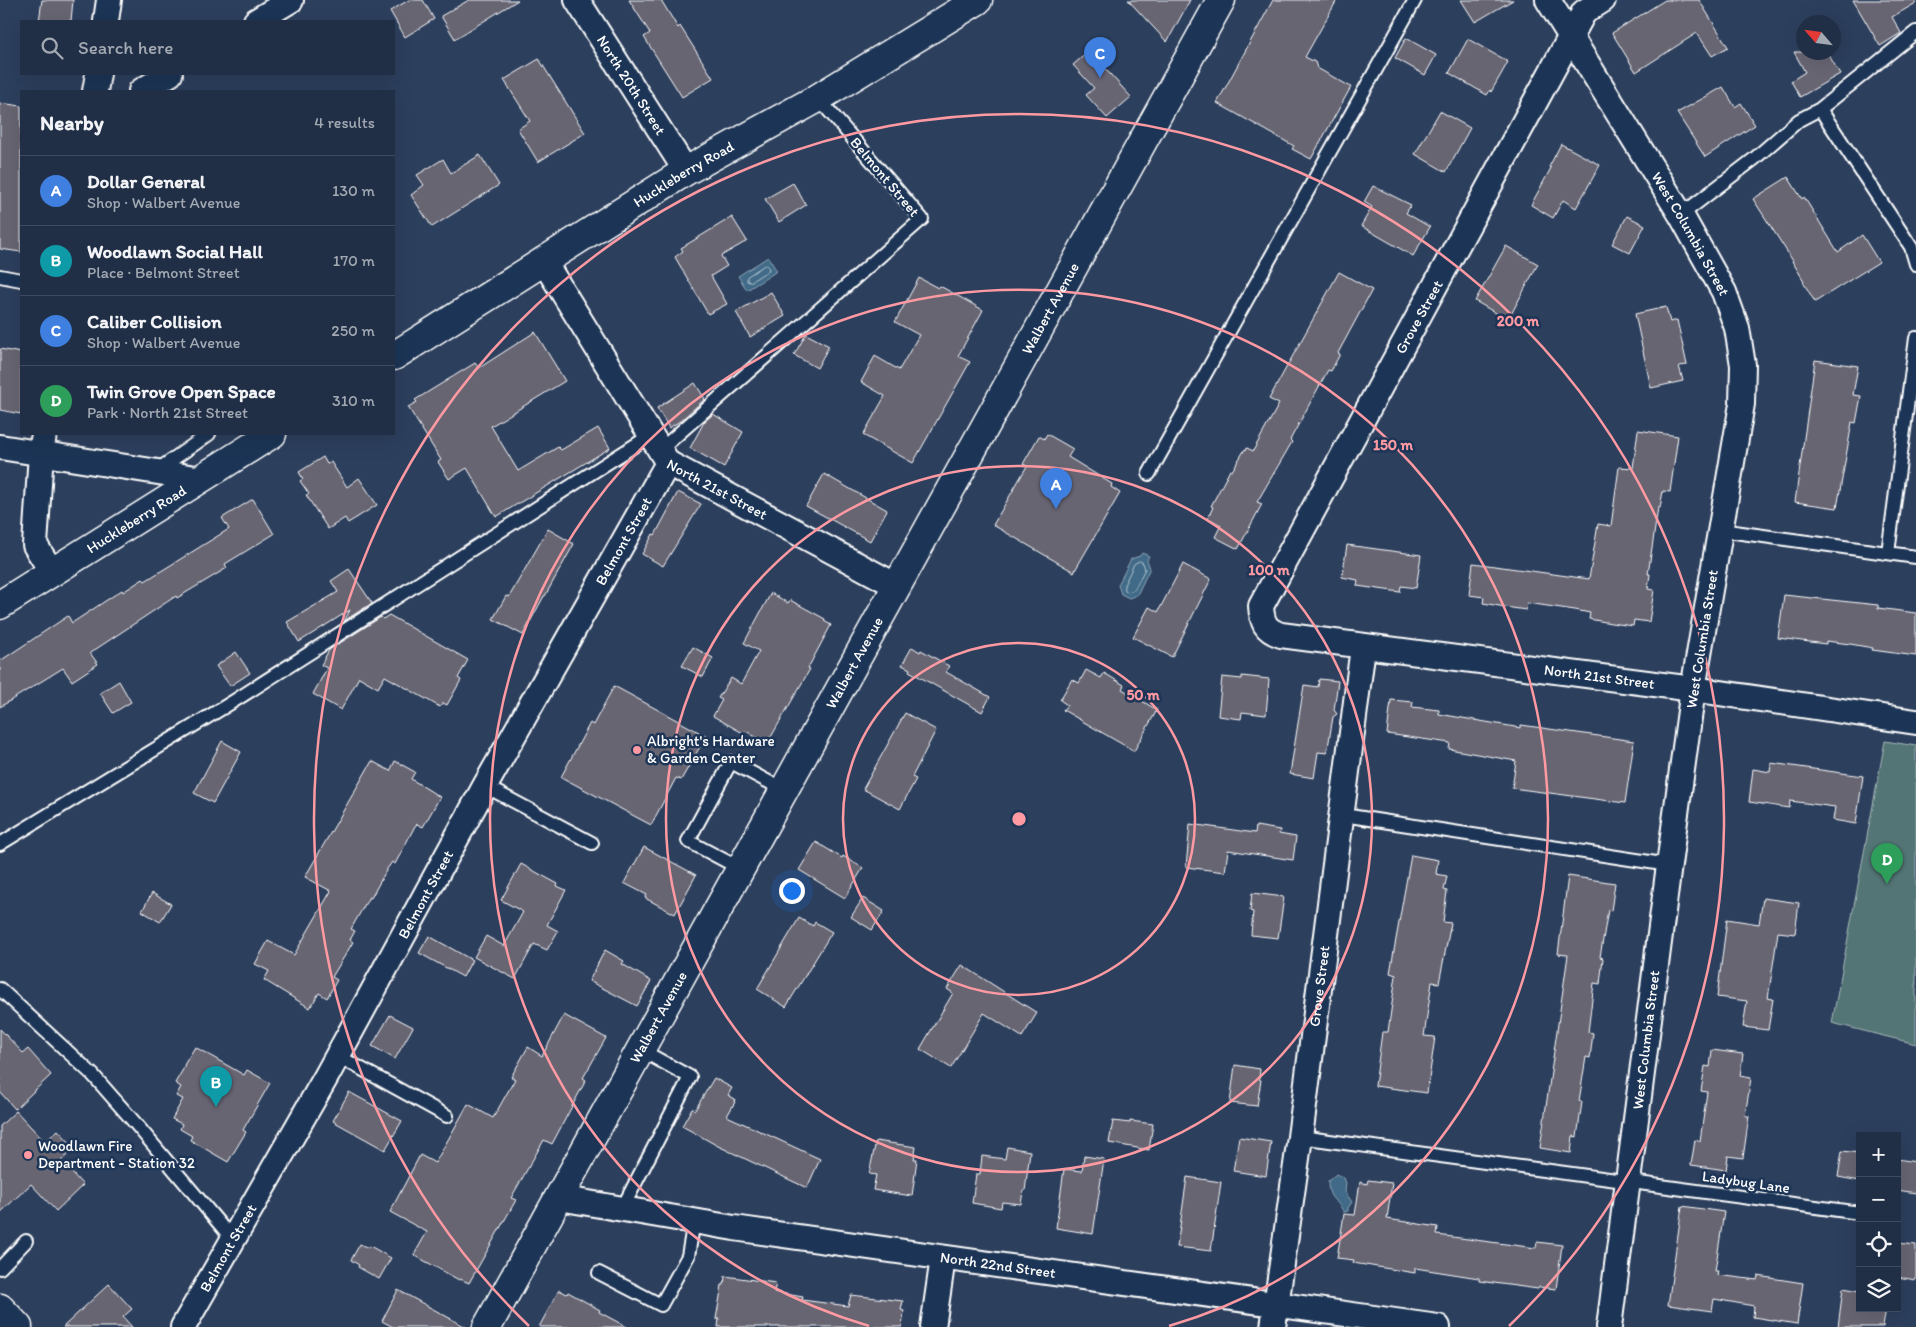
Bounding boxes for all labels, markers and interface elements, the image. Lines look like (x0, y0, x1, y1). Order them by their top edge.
north arrow (1796, 15, 1841, 60)
search box (20, 20, 395, 75)
street label: North 20th Street (593, 32, 670, 139)
icon: search (38, 34, 66, 62)
text: Search here (78, 36, 173, 59)
pin: C (1084, 37, 1116, 78)
text: Nearby (40, 110, 104, 135)
text: 4 results (314, 113, 375, 132)
street label: Belmont Street (847, 134, 924, 221)
street label: Huckleberry Road (630, 137, 737, 211)
street label: West Columbia Street (1648, 169, 1734, 298)
text: Dollar General (87, 170, 205, 193)
text: A (51, 181, 61, 200)
text: 130 m (332, 181, 375, 200)
text: Shop · Walbert Avenue (87, 193, 240, 212)
text: Woodlawn Social Hall (87, 240, 263, 263)
text: B (51, 251, 61, 270)
text: 170 m (333, 251, 375, 270)
street label: Walbert Avenue (1018, 259, 1083, 357)
text: Place · Belmont Street (87, 263, 240, 282)
street label: Grove Street (1391, 277, 1447, 357)
text: Caliber Collision (87, 310, 222, 333)
text: 200 m (1497, 312, 1540, 330)
text: C (51, 321, 61, 340)
text: 250 m (331, 321, 375, 340)
text: Shop · Walbert Avenue (87, 333, 240, 352)
text: Twin Grove Open Space (87, 380, 276, 403)
text: D (51, 391, 61, 410)
text: 310 m (332, 391, 375, 410)
text: Park · North 21st Street (87, 403, 248, 422)
text: 150 m (1373, 436, 1413, 454)
street label: North 21st Street (664, 455, 771, 524)
pin: A (1040, 468, 1072, 509)
street label: Huckleberry Road (83, 481, 189, 557)
street label: Belmont Street (592, 494, 656, 588)
text: 100 m (1248, 561, 1290, 579)
street label: West Columbia Street (1682, 568, 1722, 710)
street label: Walbert Avenue (822, 614, 887, 712)
street label: North 21st Street (1543, 661, 1656, 693)
text: 50 m (1126, 686, 1160, 704)
place label: Albright's Hardware & Garden Center (647, 732, 775, 767)
marker: Albright's Hardware & Garden Center (631, 744, 643, 756)
centre of rings (1010, 810, 1028, 828)
pin: D (1871, 843, 1903, 884)
street label: Belmont Street (394, 847, 457, 942)
your location (779, 878, 805, 904)
street label: Grove Street (1305, 944, 1334, 1028)
street label: Walbert Avenue (626, 968, 691, 1066)
street label: West Columbia Street (1629, 969, 1664, 1111)
pin: B (200, 1066, 232, 1107)
map controls (1856, 1132, 1901, 1312)
button: + (1856, 1132, 1901, 1177)
place label: Woodlawn Fire Department - Station 32 (38, 1137, 195, 1172)
marker: Woodlawn Fire Department - Station 32 (22, 1149, 34, 1161)
street label: Ladybug Lane (1701, 1167, 1791, 1197)
button: − (1856, 1177, 1901, 1222)
street label: Belmont Street (196, 1201, 261, 1295)
button: locate (1856, 1222, 1901, 1267)
street label: North 22nd Street (939, 1248, 1057, 1282)
button: layers (1856, 1267, 1901, 1312)

